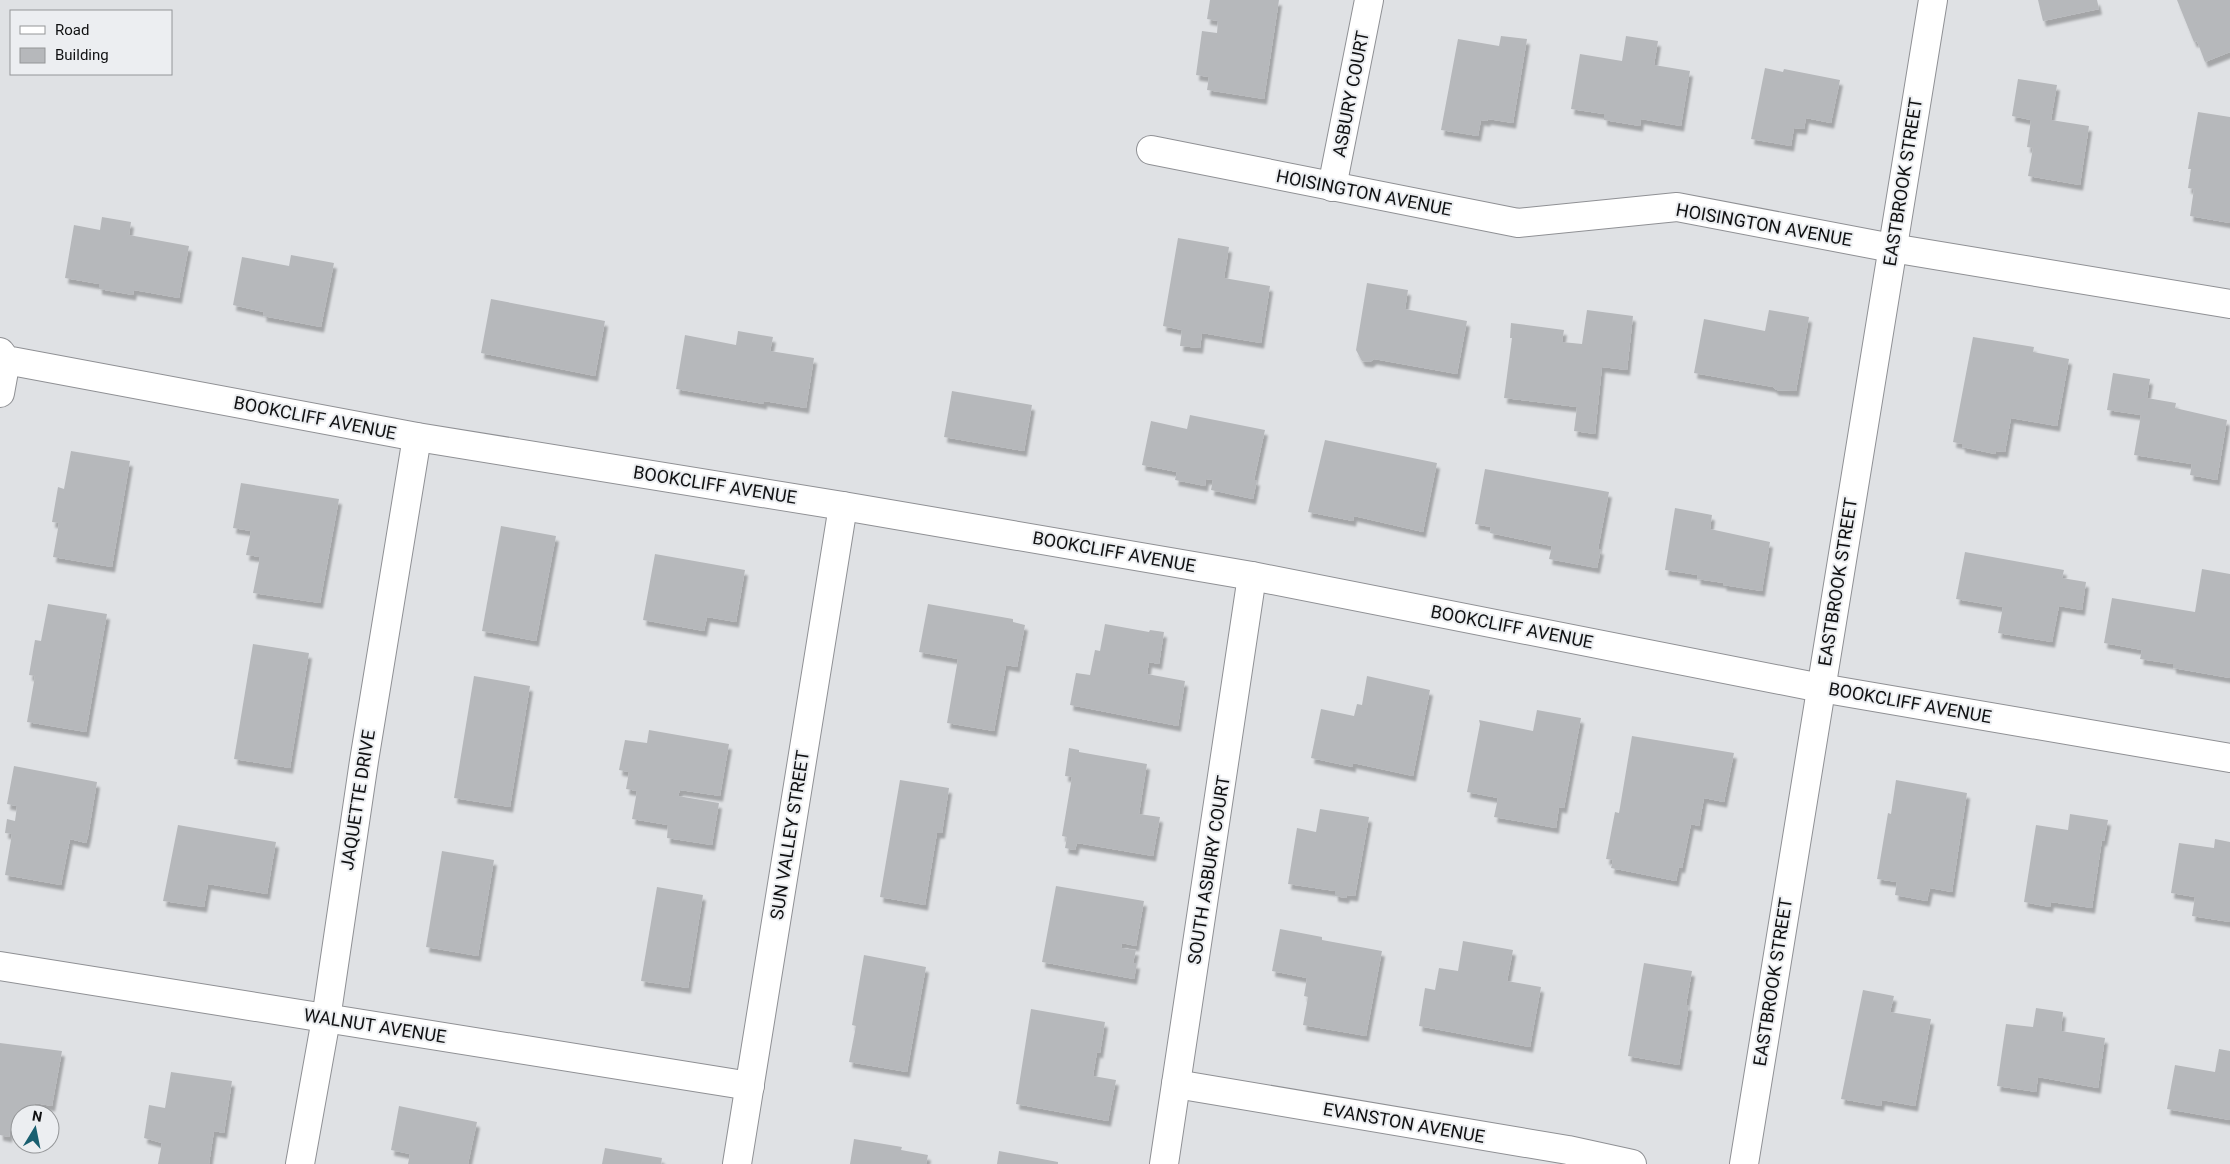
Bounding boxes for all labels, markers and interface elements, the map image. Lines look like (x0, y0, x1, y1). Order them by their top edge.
legend (10, 10, 172, 75)
text: Road (55, 21, 89, 39)
street label: ASBURY COURT (1328, 29, 1373, 159)
text: Building (55, 46, 109, 64)
street label: EASTBROOK STREET (1879, 96, 1926, 268)
street label: HOISINGTON AVENUE (1275, 165, 1454, 220)
street label: HOISINGTON AVENUE (1674, 199, 1854, 250)
street label: BOOKCLIFF AVENUE (232, 391, 398, 444)
street label: BOOKCLIFF AVENUE (632, 461, 798, 508)
street label: EASTBROOK STREET (1814, 496, 1861, 668)
street label: BOOKCLIFF AVENUE (1031, 527, 1197, 576)
street label: BOOKCLIFF AVENUE (1429, 600, 1595, 653)
street label: BOOKCLIFF AVENUE (1827, 678, 1993, 727)
street label: JAQUETTE DRIVE (336, 728, 379, 872)
street label: SUN VALLEY STREET (766, 749, 813, 921)
street label: SOUTH ASBURY COURT (1183, 774, 1234, 966)
street label: EASTBROOK STREET (1749, 896, 1796, 1068)
street label: WALNUT AVENUE (302, 1004, 448, 1047)
street label: EVANSTON AVENUE (1322, 1098, 1487, 1147)
north arrow (10, 1104, 60, 1154)
text: N (31, 1107, 44, 1125)

